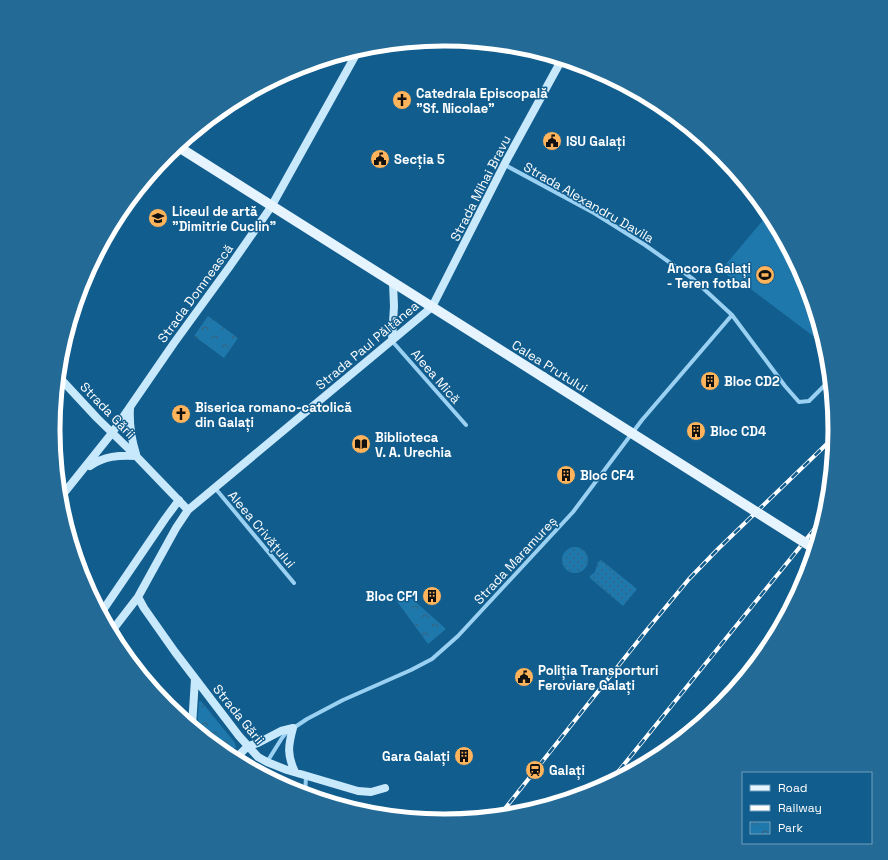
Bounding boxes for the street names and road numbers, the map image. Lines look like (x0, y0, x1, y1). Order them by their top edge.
street label: Strada Mihai Bravu (446, 132, 515, 244)
street label: Strada Alexandru Davila (521, 158, 657, 247)
street label: Strada Domnească (154, 240, 237, 346)
street label: Strada Paul Păltânea (312, 297, 423, 394)
street label: Calea Prutului (509, 336, 591, 397)
street label: Aleea Mică (407, 345, 464, 408)
street label: Strada Gării (76, 378, 139, 442)
street label: Aleea Crivățului (224, 487, 299, 572)
street label: Strada Maramureș (470, 513, 561, 608)
street label: Strada Gării (209, 681, 268, 748)

